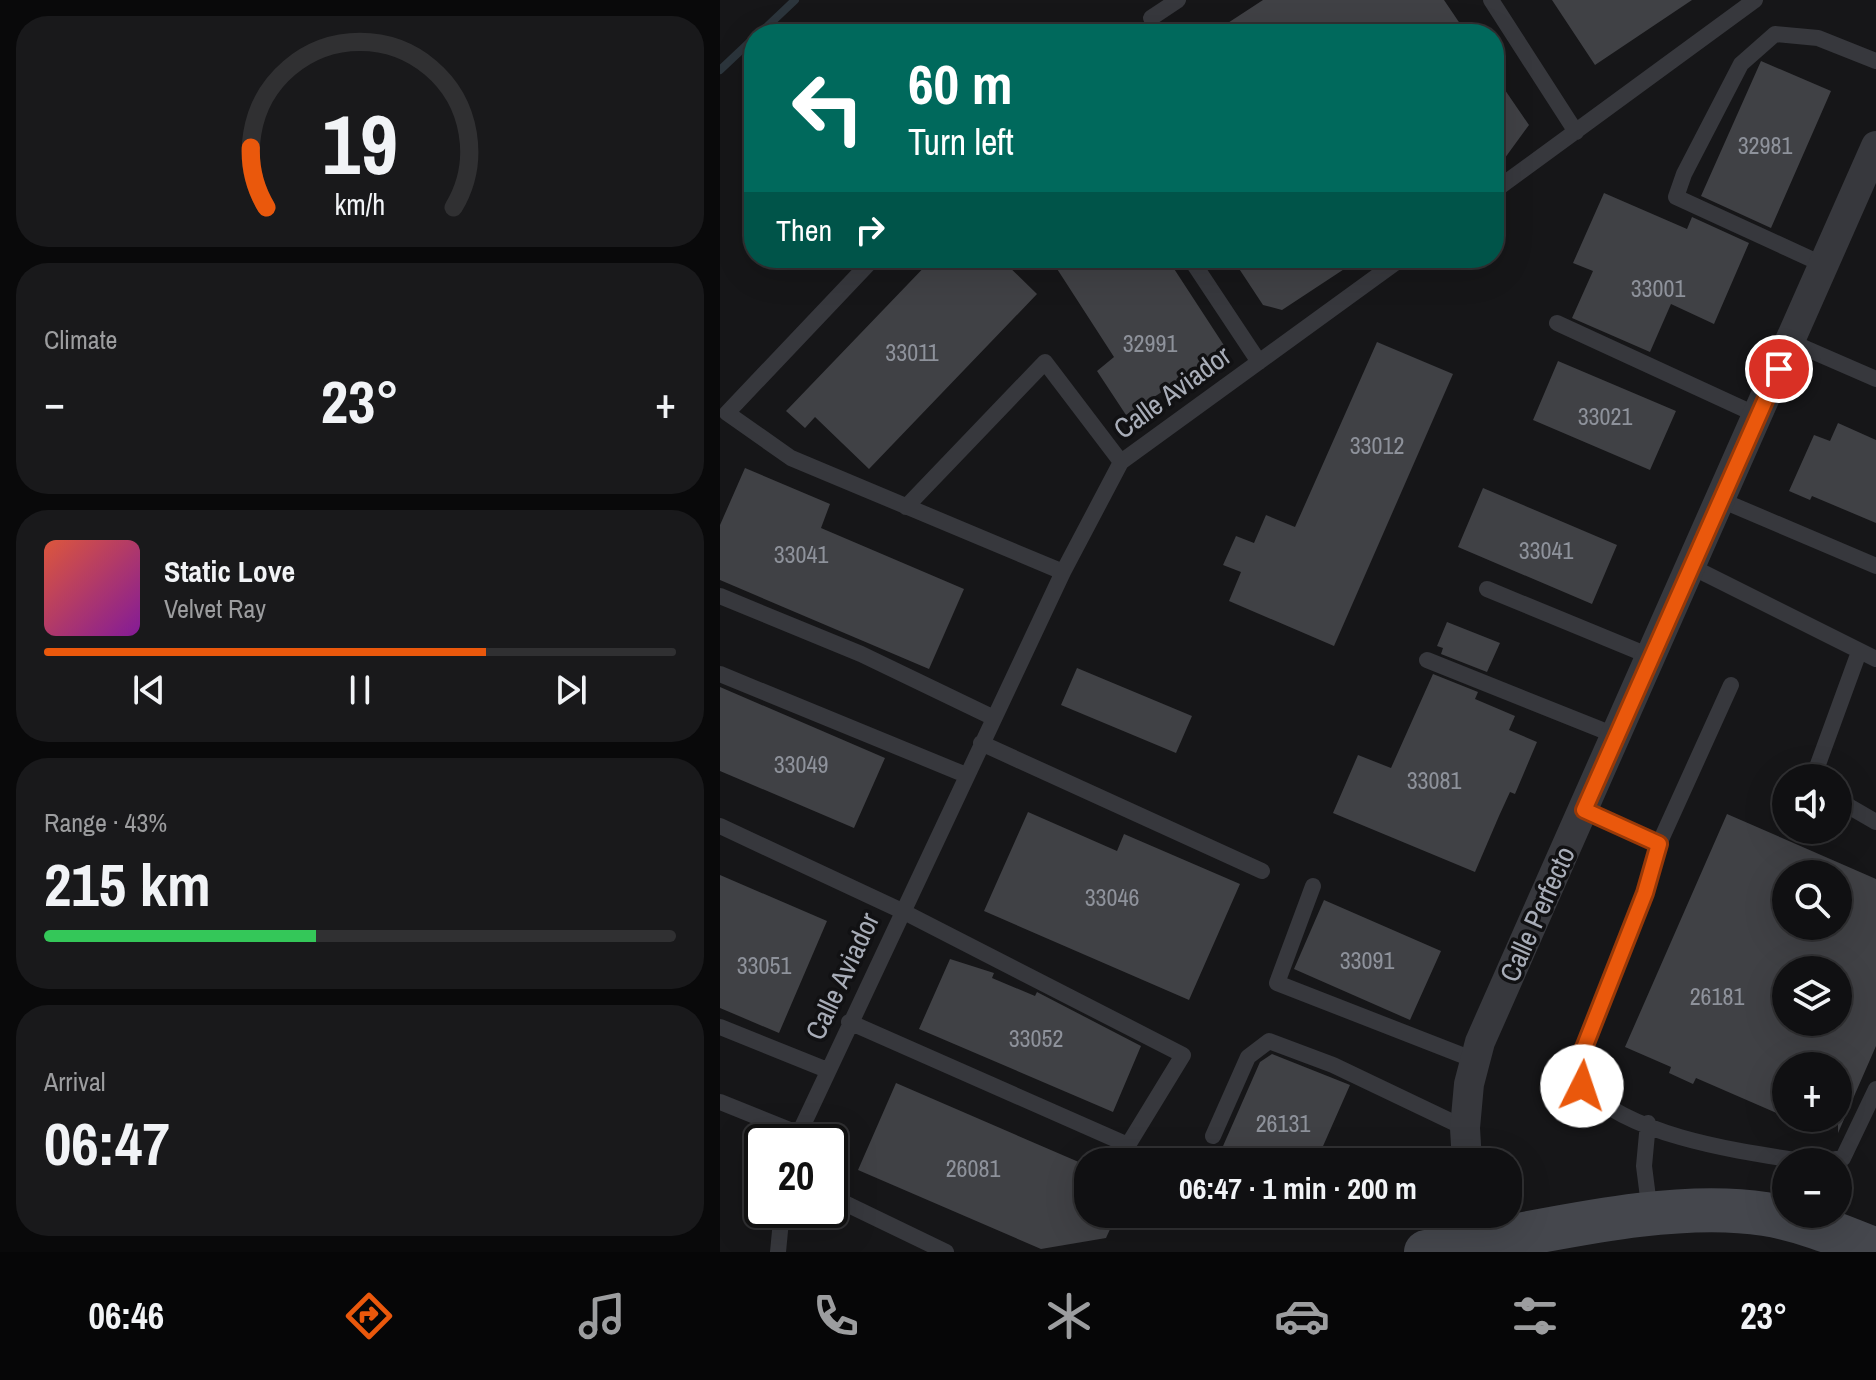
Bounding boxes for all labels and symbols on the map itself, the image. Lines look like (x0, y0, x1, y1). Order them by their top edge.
house number: 32981 (1738, 129, 1792, 161)
house number: 33001 (1631, 272, 1685, 304)
house number: 32991 (1123, 327, 1177, 359)
pin (1745, 335, 1813, 403)
house number: 33011 (885, 336, 939, 368)
street label: Calle Aviador (1106, 336, 1239, 447)
house number: 33021 (1578, 400, 1632, 432)
house number: 33012 (1350, 429, 1404, 461)
house number: 33041 (1519, 534, 1573, 566)
house number: 33041 (774, 538, 828, 570)
house number: 33049 (774, 748, 828, 780)
house number: 33081 (1407, 764, 1461, 796)
street label: Calle Perfecto (1490, 840, 1584, 988)
house number: 33046 (1085, 881, 1139, 913)
street label: Calle Aviador (796, 906, 888, 1046)
house number: 33091 (1340, 944, 1394, 976)
house number: 33051 (737, 949, 791, 981)
house number: 26181 (1690, 980, 1744, 1012)
house number: 33052 (1009, 1022, 1063, 1054)
position arrow (1540, 1044, 1624, 1128)
house number: 26131 (1256, 1107, 1310, 1139)
speed limit sign: 20 (744, 1124, 848, 1228)
house number: 26081 (946, 1152, 1000, 1184)

